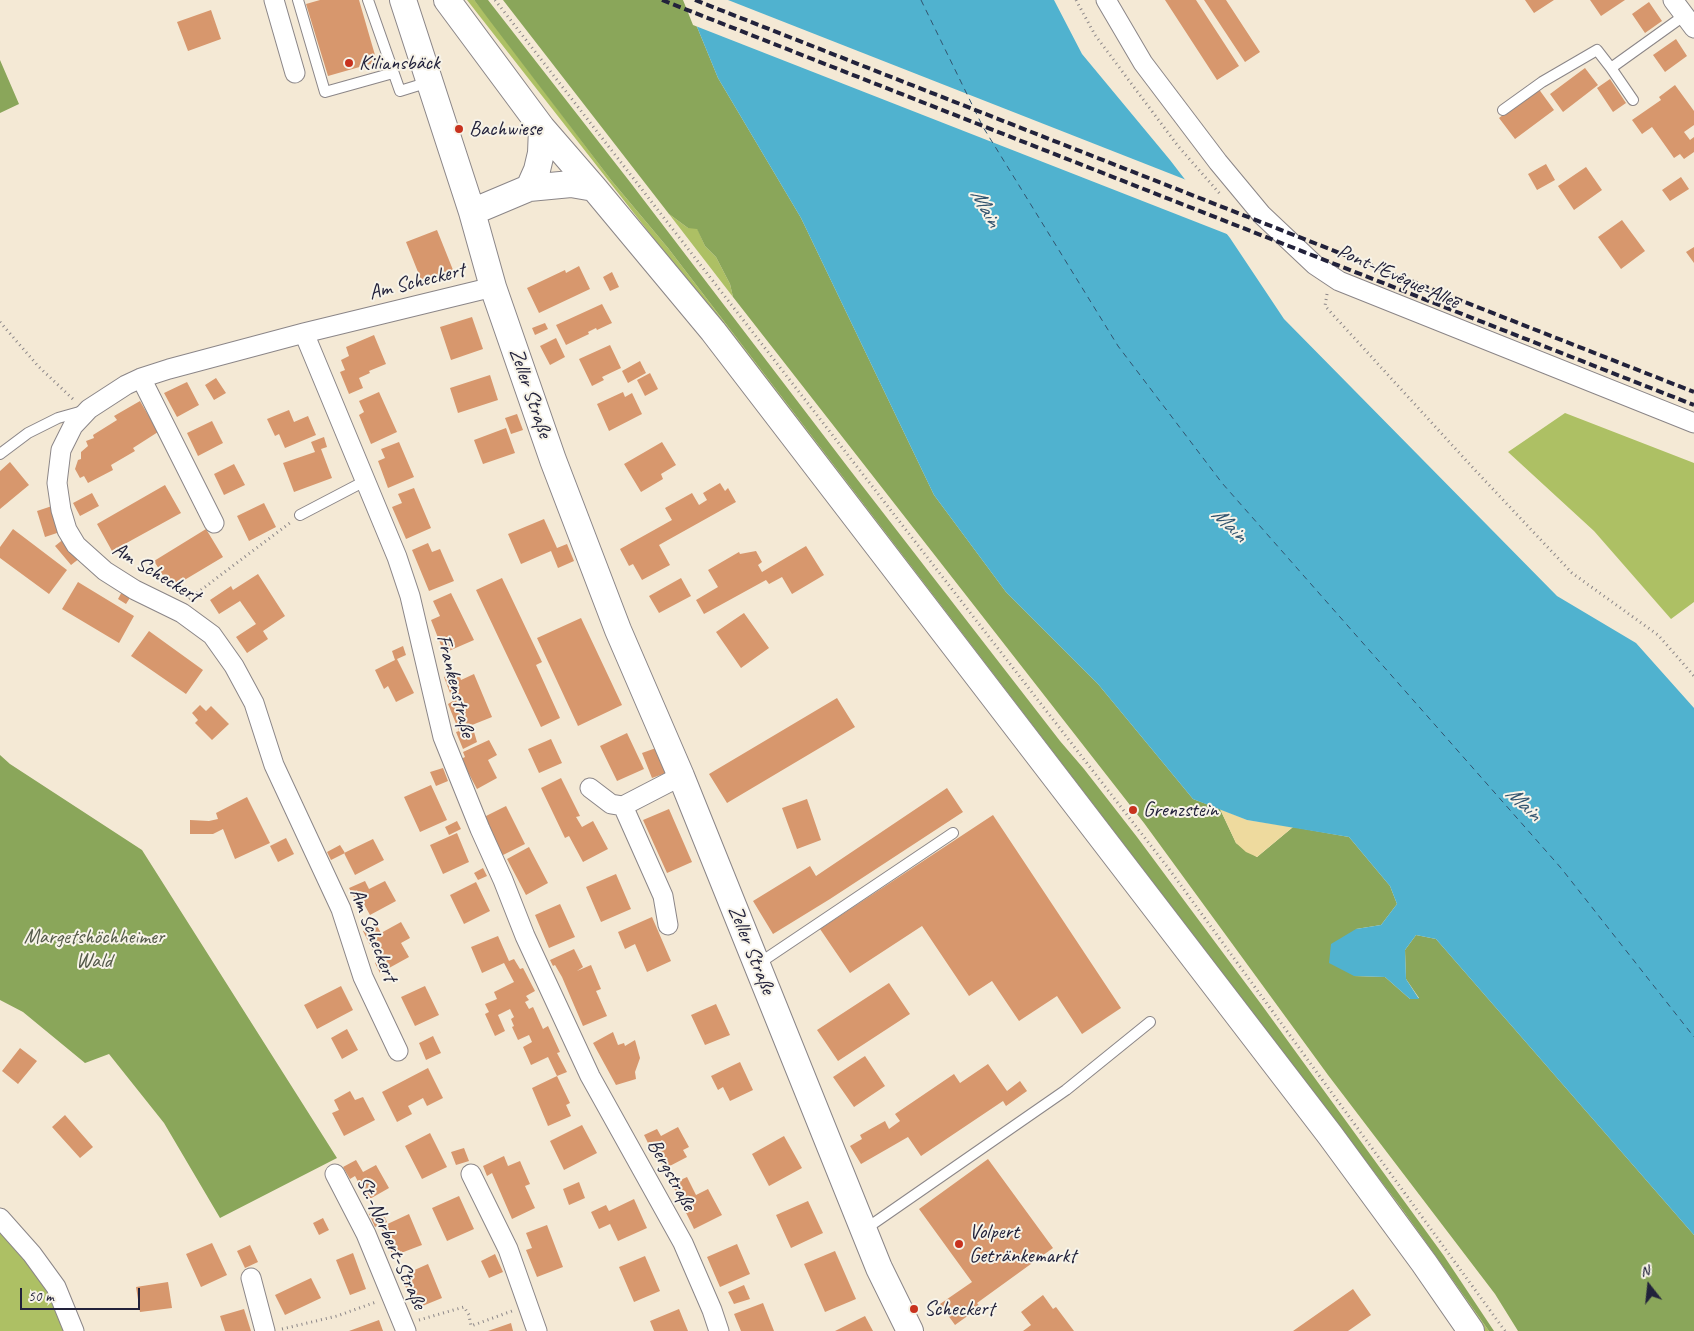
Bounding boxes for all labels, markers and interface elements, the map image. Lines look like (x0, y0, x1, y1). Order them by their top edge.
place label: Kiliansbäck (359, 50, 440, 76)
marker: Kiliansbäck (343, 57, 355, 69)
place label: Bachwiese (469, 116, 542, 142)
marker: Bachwiese (453, 123, 465, 135)
water label: Main (964, 184, 1006, 232)
street label: Pont-l'Evêque-Allee (1333, 239, 1463, 315)
street label: Am Scheckert (366, 258, 468, 306)
street label: Zeller Straße (503, 345, 557, 441)
water label: Main (1206, 502, 1252, 548)
street label: Am Scheckert (108, 537, 204, 609)
street label: Frankenstraße (430, 632, 480, 740)
water label: Main (1500, 781, 1546, 827)
place label: Grenzstein (1143, 797, 1218, 823)
marker: Grenzstein (1127, 804, 1139, 816)
street label: Am Scheckert (344, 885, 402, 985)
street label: Zeller Straße (722, 902, 780, 998)
park label: Margetshöchheimer Wald (24, 924, 164, 974)
street label: Bergstraße (641, 1135, 701, 1215)
street label: St.-Norbert-Straße (350, 1173, 432, 1313)
place label: Volpert Getränkemarkt (969, 1219, 1076, 1269)
marker: Volpert Getränkemarkt (953, 1238, 965, 1250)
north arrow (1624, 1261, 1674, 1311)
text: N (1638, 1262, 1651, 1280)
scale bar (22, 1278, 142, 1310)
text: 50 m (28, 1287, 54, 1306)
place label: Scheckert (924, 1296, 994, 1322)
marker: Scheckert (908, 1303, 920, 1315)

